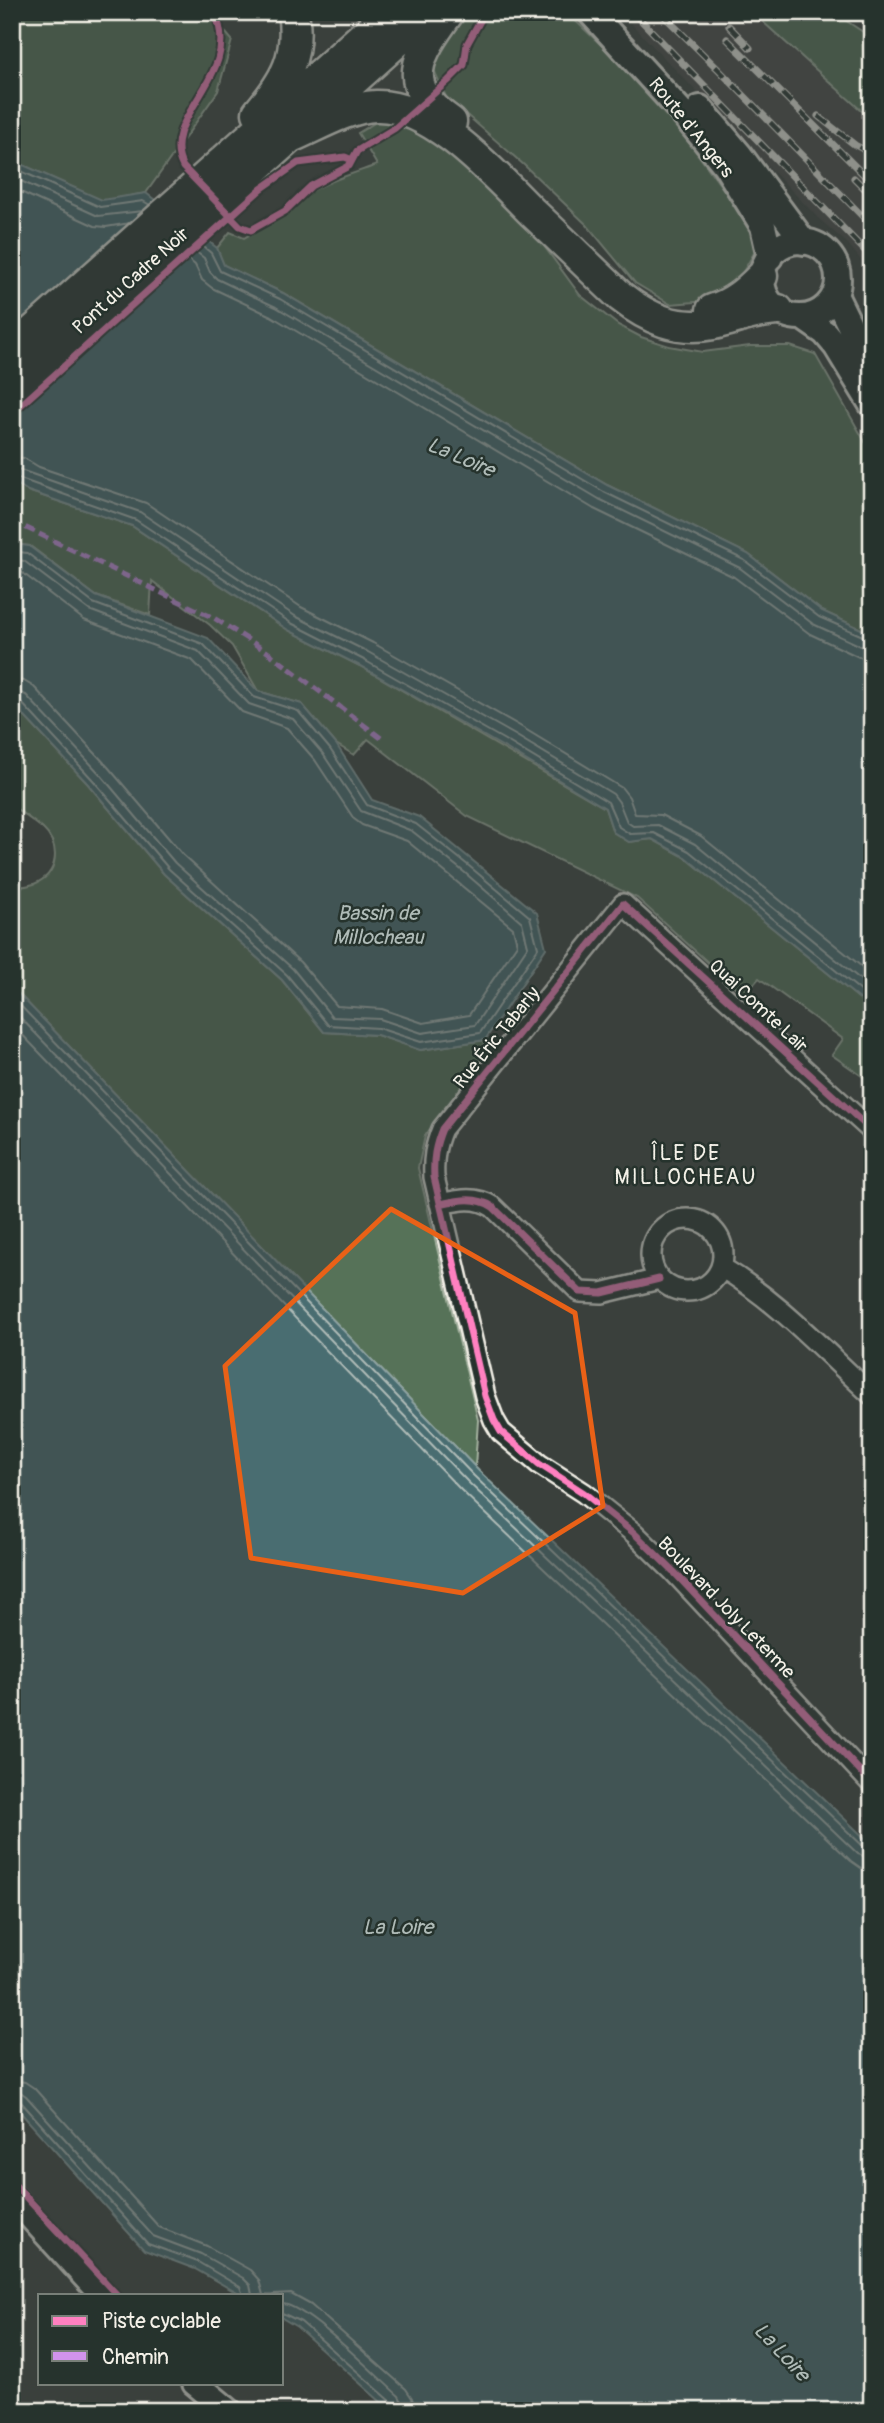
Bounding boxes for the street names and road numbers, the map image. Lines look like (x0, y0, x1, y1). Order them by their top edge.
street label: Route d'Angers (643, 73, 739, 183)
street label: Pont du Cadre Noir (67, 222, 194, 339)
street label: Quai Comte Lair (704, 954, 813, 1058)
street label: Rue Éric Tabarly (448, 982, 545, 1094)
street label: Boulevard Joly Leterme (652, 1532, 801, 1684)

